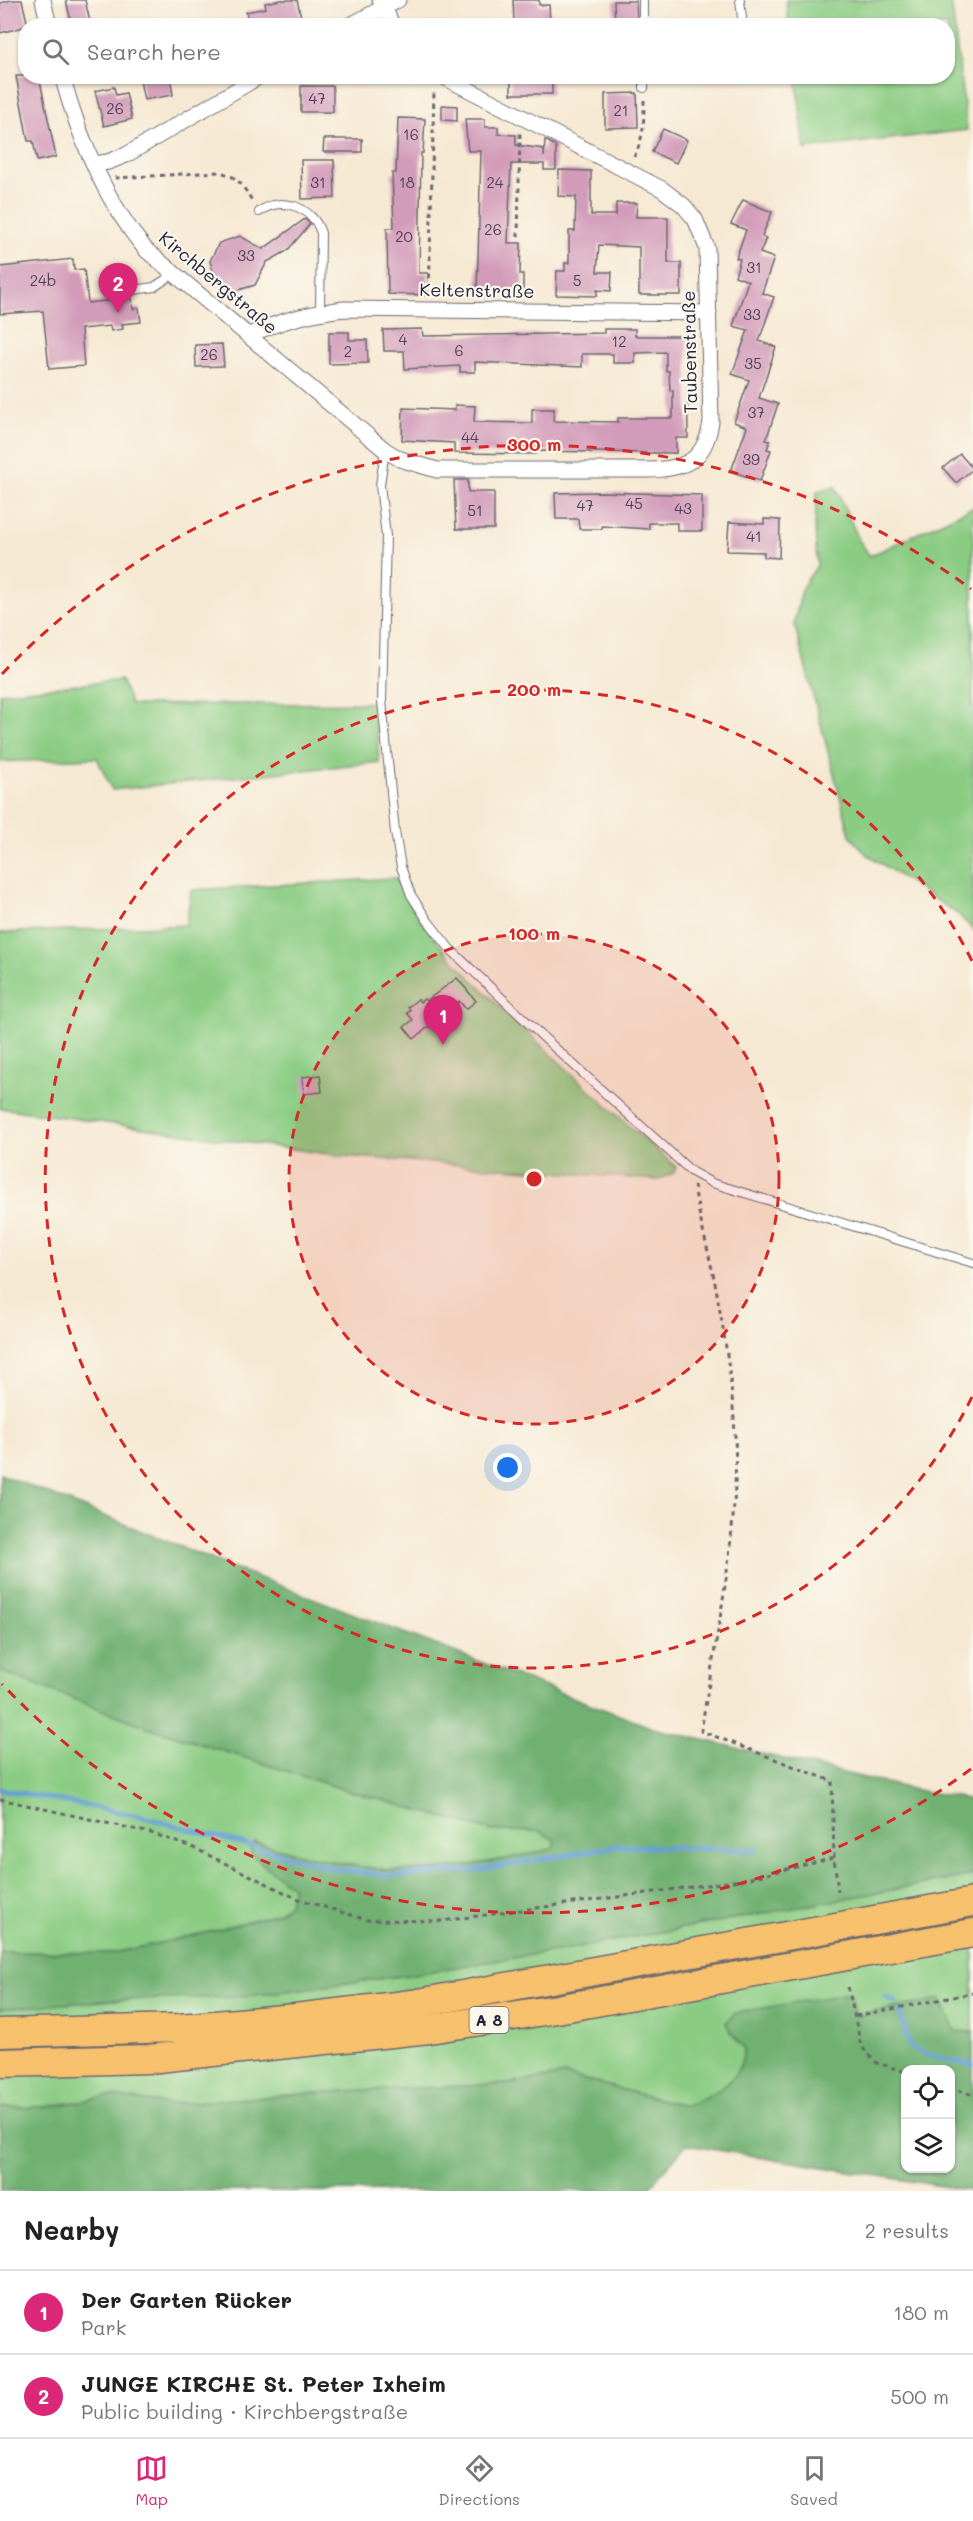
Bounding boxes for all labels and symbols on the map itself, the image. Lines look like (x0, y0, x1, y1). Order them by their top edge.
house number: 47 (308, 88, 326, 108)
house number: 26 (106, 98, 124, 118)
house number: 21 (613, 100, 629, 120)
house number: 16 (403, 124, 419, 144)
house number: 31 (310, 172, 326, 192)
house number: 18 (399, 172, 415, 192)
house number: 24 (486, 172, 504, 192)
house number: 26 (484, 219, 502, 239)
street label: Kirchbergstraße (154, 226, 283, 339)
house number: 20 (395, 226, 413, 246)
house number: 33 (237, 245, 255, 265)
house number: 31 (746, 257, 762, 277)
pin: 2 (98, 264, 138, 313)
house number: 24b (30, 270, 56, 290)
house number: 5 (573, 270, 581, 290)
street label: Keltenstraße (419, 277, 535, 303)
street label: Taubenstraße (676, 290, 702, 414)
house number: 33 (743, 304, 761, 324)
house number: 4 (399, 329, 408, 349)
house number: 12 (611, 331, 627, 351)
house number: 6 (454, 340, 464, 360)
house number: 2 (344, 341, 352, 361)
house number: 26 (200, 344, 218, 364)
house number: 35 (744, 353, 762, 373)
house number: 37 (747, 402, 765, 422)
house number: 44 (461, 427, 479, 447)
text: 300 m (507, 432, 561, 456)
house number: 39 (742, 449, 760, 469)
house number: 45 (625, 493, 643, 513)
house number: 47 (576, 495, 594, 515)
house number: 43 (674, 498, 692, 518)
house number: 51 (467, 500, 483, 520)
house number: 41 (746, 526, 762, 546)
text: 200 m (507, 677, 561, 701)
text: 100 m (508, 921, 560, 945)
pin: 1 (424, 996, 462, 1045)
centre of rings (524, 1169, 544, 1189)
your location (493, 1453, 522, 1482)
road number: A 8 (470, 2007, 508, 2033)

